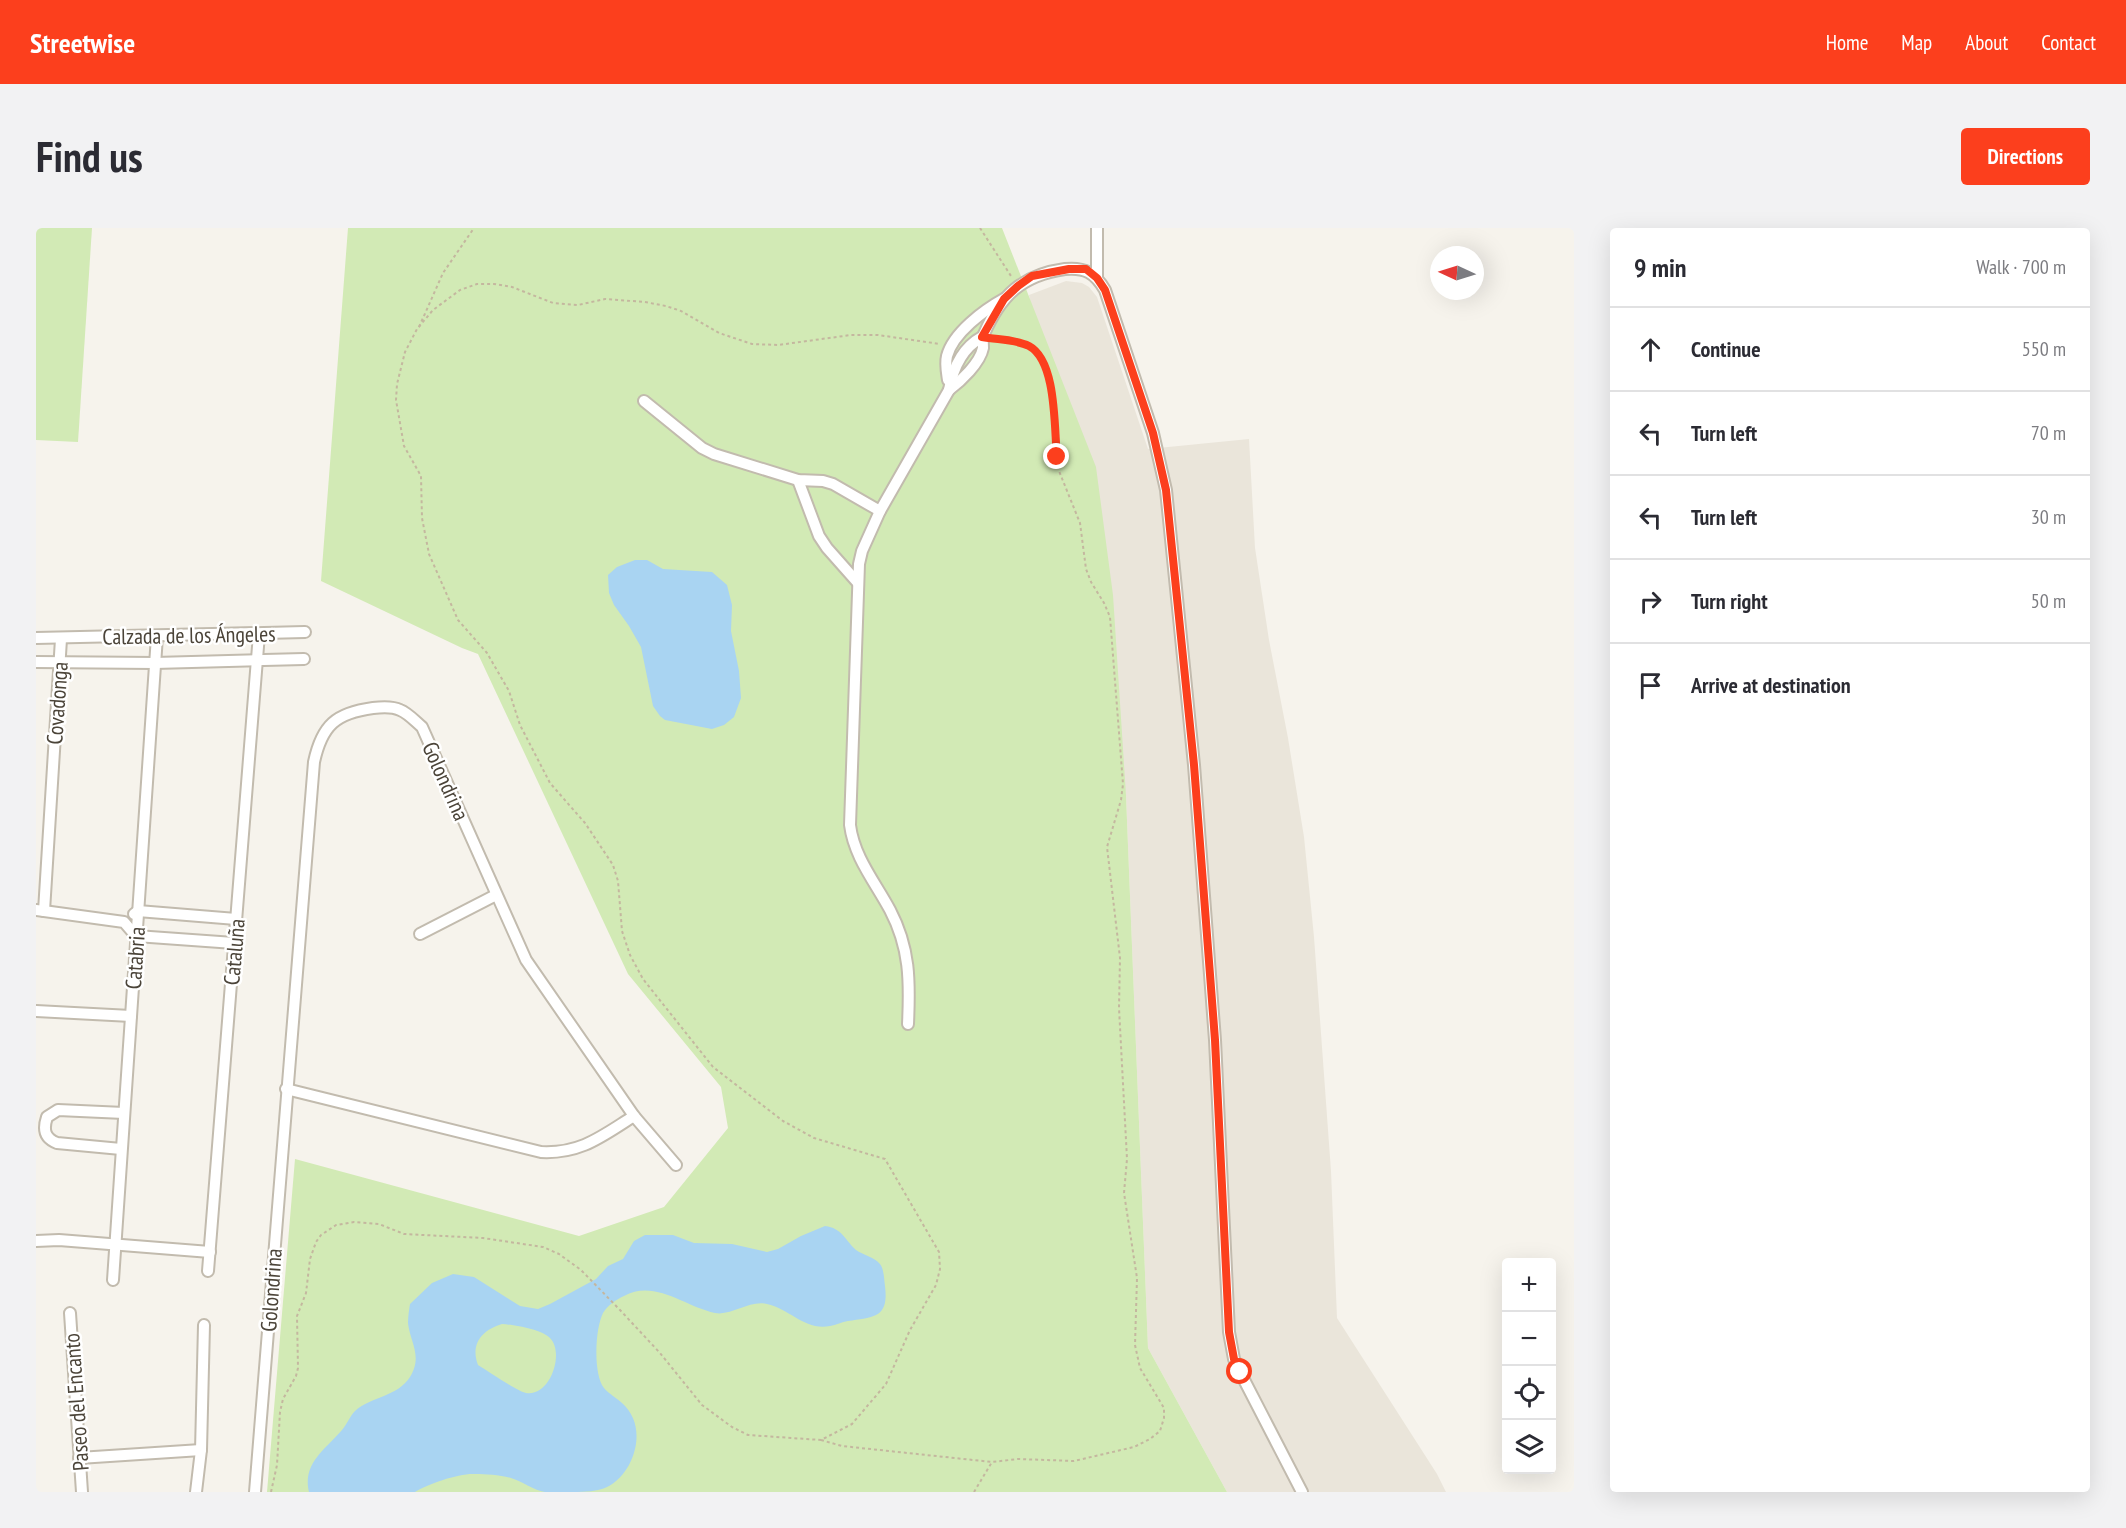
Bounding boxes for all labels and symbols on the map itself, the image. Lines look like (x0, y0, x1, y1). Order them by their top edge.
north arrow (1430, 246, 1484, 300)
route end (1043, 443, 1069, 469)
street label: Calzada de los Ángeles (102, 619, 276, 651)
street label: Covadonga (40, 661, 74, 745)
street label: Golondrina (416, 737, 476, 825)
street label: Cataluña (217, 918, 251, 986)
street label: Catabria (119, 926, 151, 990)
street label: Golondrina (254, 1247, 288, 1333)
street label: Paseo del Encanto (57, 1332, 95, 1472)
route start (1226, 1358, 1252, 1384)

